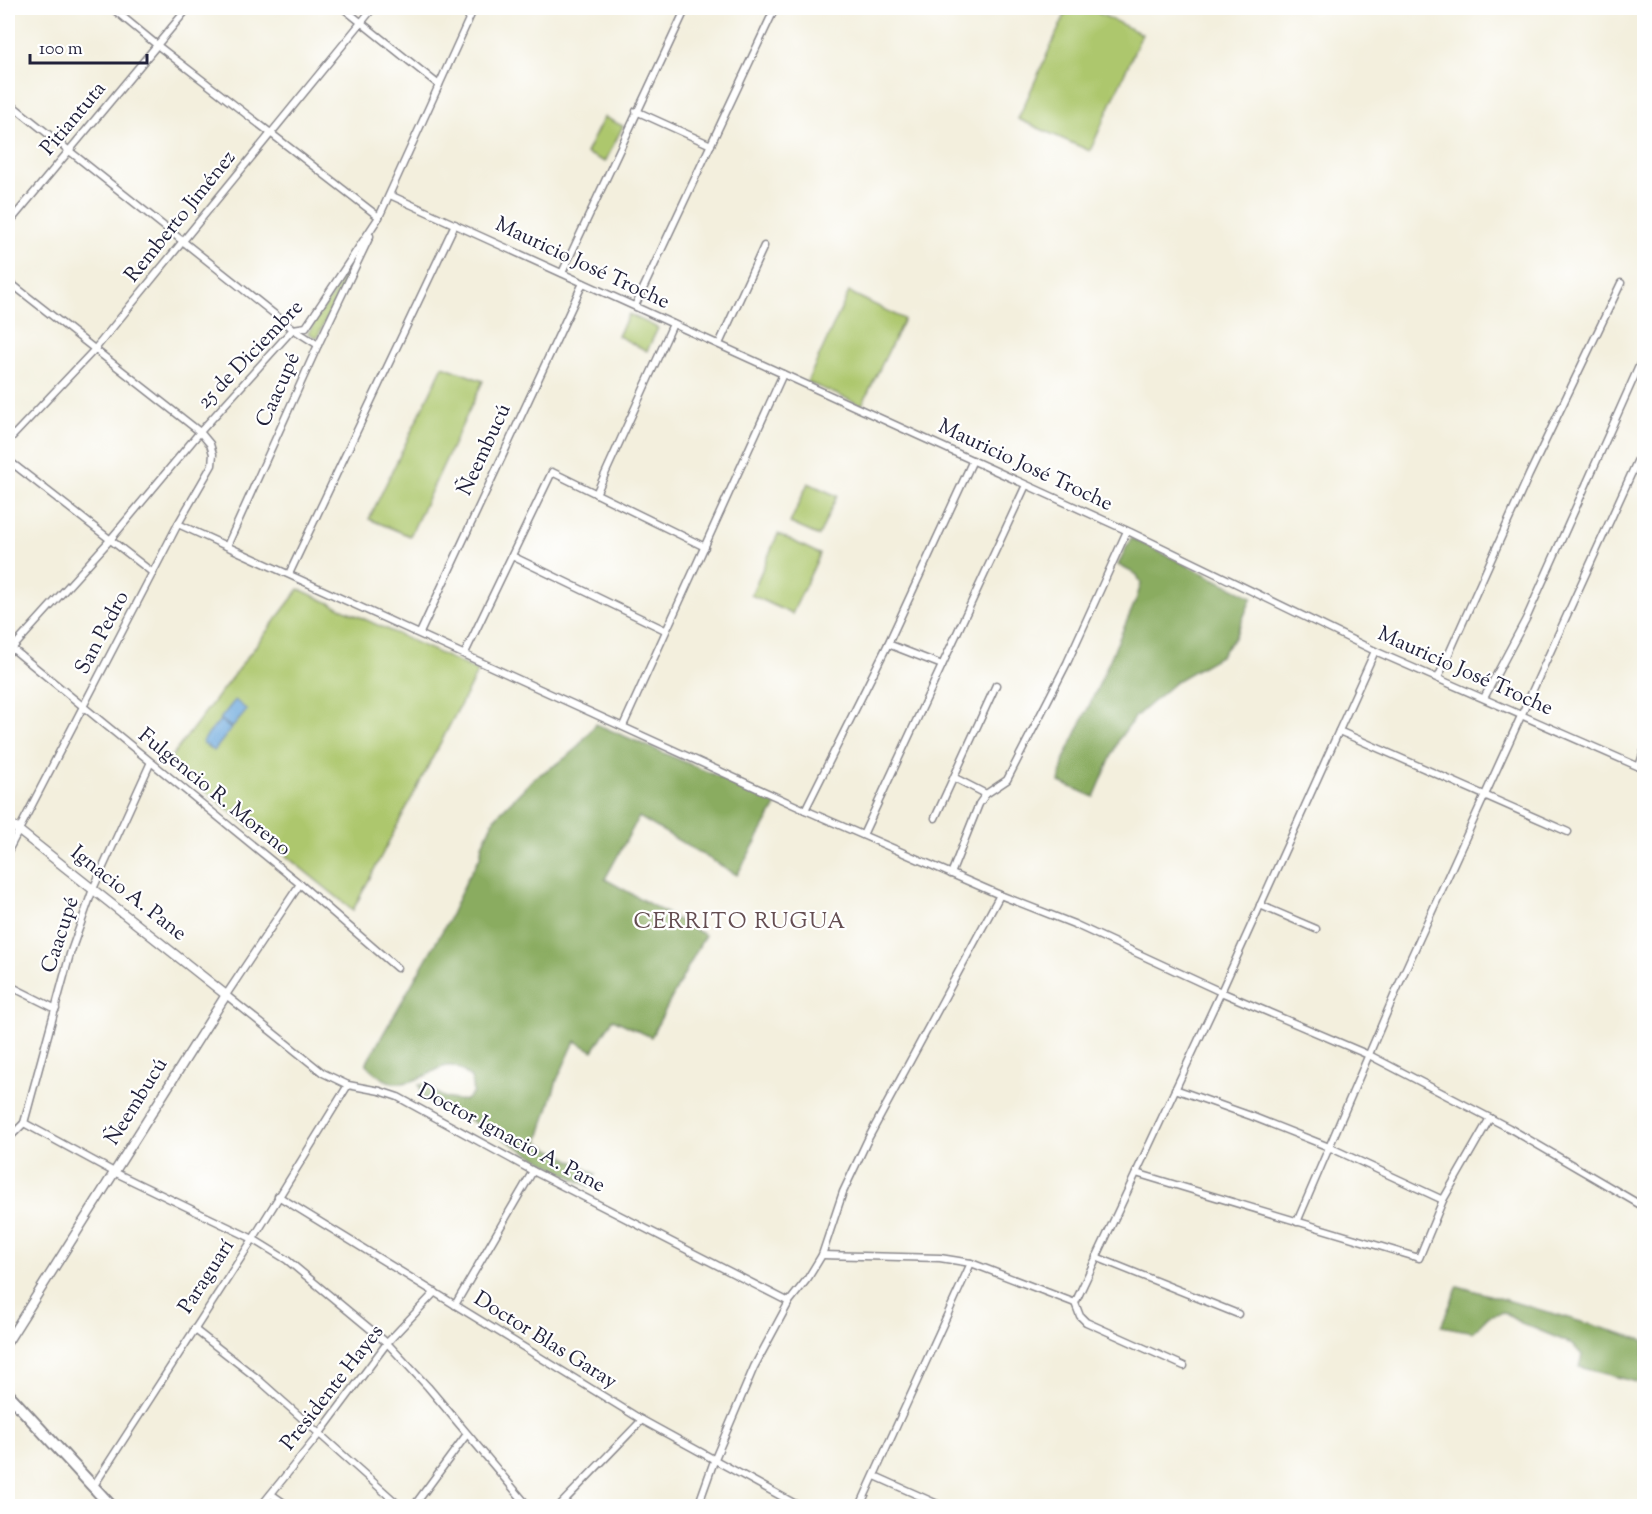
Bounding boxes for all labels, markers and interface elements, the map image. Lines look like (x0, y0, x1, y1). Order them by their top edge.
scale bar (30, 27, 147, 65)
text: 100 m (39, 37, 83, 63)
street label: Pitiantuta (34, 75, 114, 163)
street label: Remberto Jiménez (118, 144, 244, 290)
street label: Mauricio José Troche (490, 210, 674, 318)
street label: 25 de Diciembre (191, 294, 311, 416)
street label: Caacupé (249, 348, 309, 432)
street label: Ñeembucú (451, 399, 519, 501)
street label: Mauricio José Troche (933, 412, 1117, 520)
street label: San Pedro (68, 586, 138, 680)
street label: Mauricio José Troche (1372, 620, 1558, 724)
street label: Fulgencio R. Moreno (131, 722, 297, 864)
street label: Ignacio A. Pane (63, 839, 193, 949)
street label: Caacupé (35, 893, 87, 977)
district label: CERRITO RUGUA (633, 907, 847, 939)
street label: Ñeembucú (98, 1052, 176, 1152)
street label: Doctor Ignacio A. Pane (412, 1077, 610, 1201)
street label: Paraguarí (172, 1234, 242, 1320)
street label: Doctor Blas Garay (467, 1285, 623, 1398)
street label: Presidente Hayes (274, 1319, 392, 1457)

